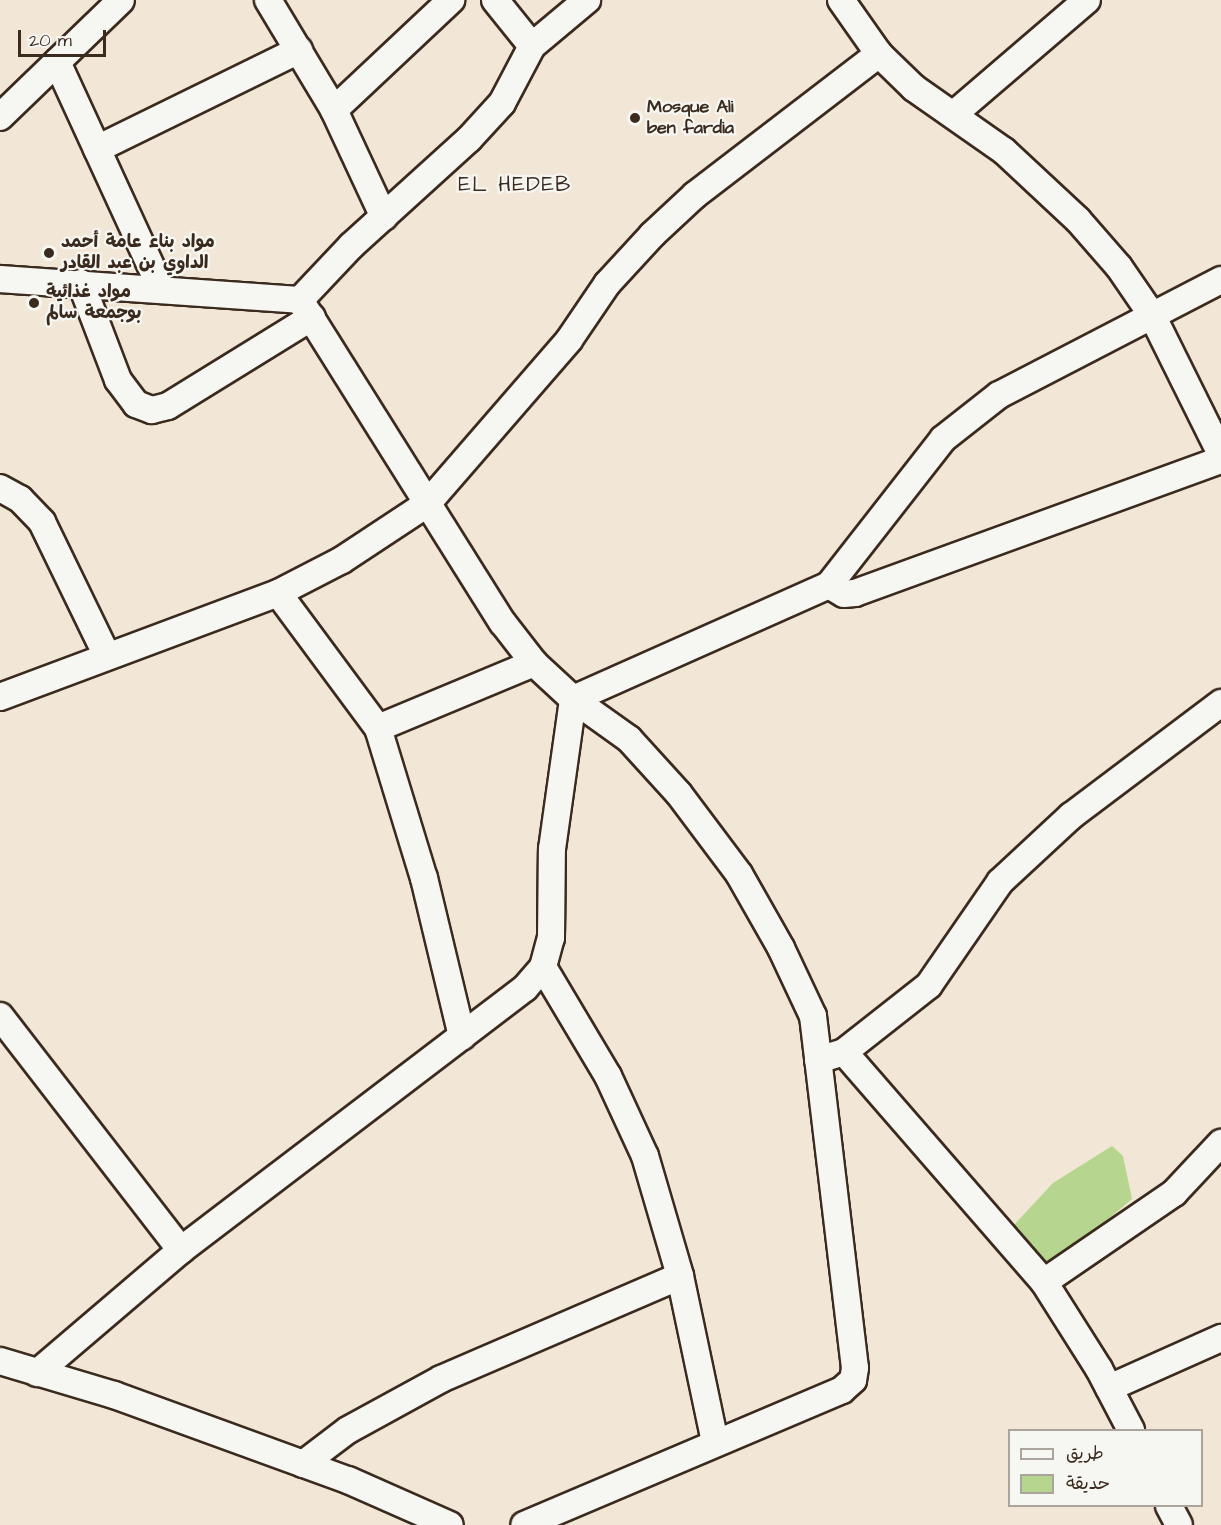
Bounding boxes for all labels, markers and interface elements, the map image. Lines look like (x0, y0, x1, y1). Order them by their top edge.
scale bar (21, 18, 110, 56)
text: 20 m (29, 28, 72, 53)
place label: Mosque Ali ben fardia (647, 97, 734, 140)
marker: Mosque Ali ben fardia (628, 111, 642, 125)
district label: EL HEDEB (458, 172, 572, 198)
place label: مواد بناء عامة أحمد الداوي بن عبد القادر (61, 232, 215, 274)
marker: مواد بناء عامة أحمد الداوي بن عبد القادر (42, 246, 56, 260)
place label: مواد غذائية بوجمعة سالم (46, 282, 141, 324)
marker: مواد غذائية بوجمعة سالم (27, 296, 41, 310)
legend (1008, 1429, 1203, 1507)
text: طريق (1066, 1441, 1104, 1466)
text: حديقة (1066, 1471, 1110, 1496)

